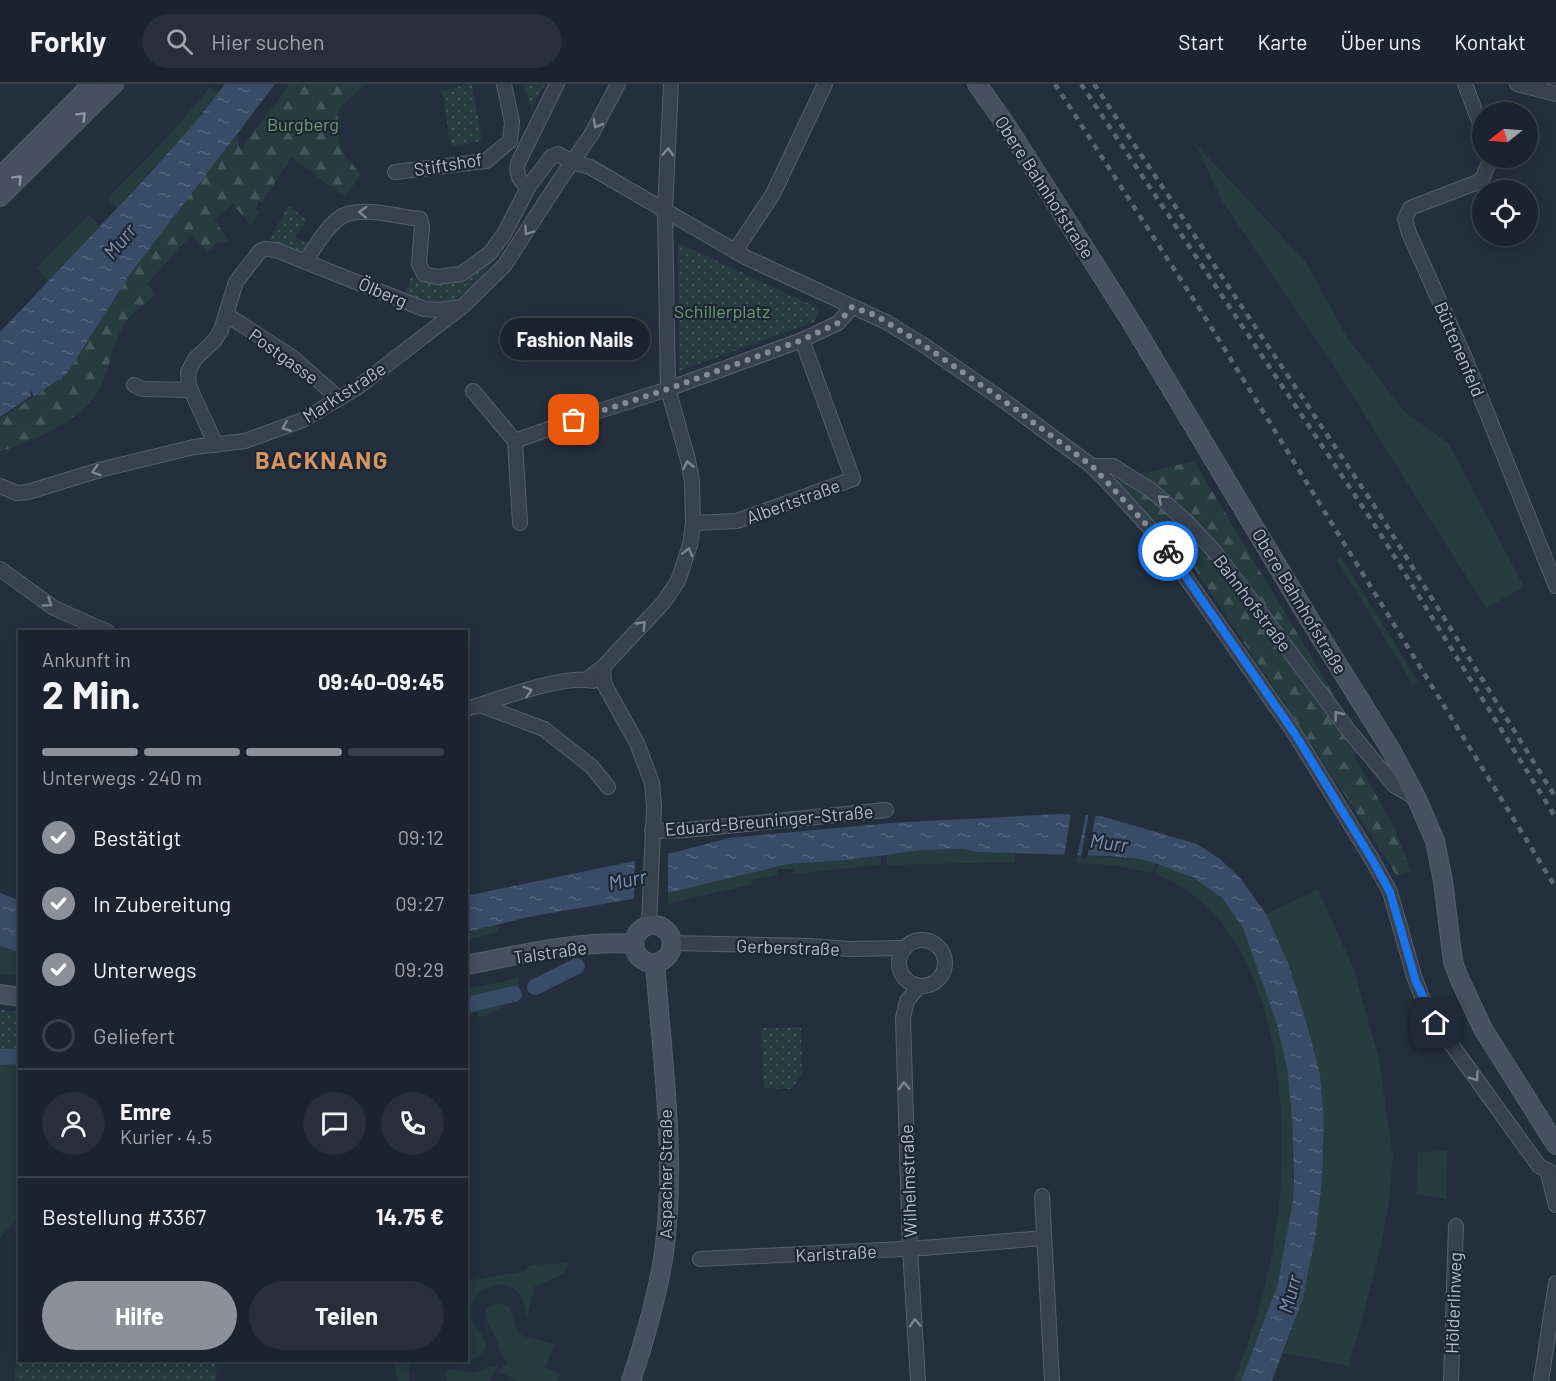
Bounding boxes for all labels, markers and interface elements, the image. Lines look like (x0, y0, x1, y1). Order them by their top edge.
search box (142, 14, 562, 68)
text: Forkly (30, 24, 106, 58)
icon: search (163, 25, 196, 58)
text: Hier suchen (211, 28, 324, 54)
text: Start (1178, 29, 1225, 54)
text: Karte (1258, 29, 1308, 54)
text: Über uns (1341, 29, 1421, 54)
text: Kontakt (1454, 29, 1526, 54)
north arrow (1472, 102, 1538, 168)
map controls (1472, 102, 1538, 246)
street label: Obere Bahnhofstraße (991, 111, 1099, 263)
one-way arrow (75, 112, 85, 123)
park label: Burgberg (267, 113, 339, 135)
one-way arrow (593, 118, 604, 128)
one-way arrow (661, 147, 674, 156)
street label: Stiftshof (412, 148, 484, 180)
one-way arrow (11, 175, 22, 186)
button: locate (1472, 180, 1538, 246)
one-way arrow (358, 206, 367, 219)
water label: Murr (97, 218, 141, 263)
one-way arrow (524, 224, 535, 235)
street label: Ölberg (355, 272, 411, 312)
street label: Büttenenfeld (1430, 298, 1490, 400)
park label: Schillerplatz (674, 300, 770, 322)
callout: Fashion Nails (499, 318, 649, 360)
street label: Postgasse (245, 323, 323, 389)
text: Fashion Nails (517, 327, 633, 351)
street label: Marktstraße (298, 357, 390, 427)
pin (548, 394, 599, 445)
icon: bag (557, 403, 590, 436)
one-way arrow (281, 420, 292, 432)
district label: BACKNANG (255, 445, 389, 474)
one-way arrow (682, 460, 695, 470)
one-way arrow (91, 464, 102, 476)
street label: Albertstraße (743, 474, 843, 528)
one-way arrow (1158, 496, 1169, 507)
courier (1138, 521, 1198, 581)
street label: Obere Bahnhofstraße (1248, 524, 1352, 678)
icon: bike (1152, 535, 1185, 568)
one-way arrow (680, 547, 693, 557)
street label: Bahnhofstraße (1210, 550, 1296, 656)
one-way arrow (41, 596, 52, 607)
one-way arrow (635, 621, 646, 631)
text: Ankunft in (42, 647, 131, 671)
text: 09:40–09:45 (318, 668, 444, 694)
text: 2 Min. (42, 670, 141, 717)
one-way arrow (522, 686, 532, 698)
one-way arrow (1334, 711, 1345, 722)
text: Unterwegs · 240 m (42, 765, 202, 789)
street label: Eduard-Breuninger-Straße (664, 800, 874, 840)
icon: check (42, 821, 75, 854)
text: Bestätigt (93, 824, 182, 850)
text: 09:12 (398, 825, 444, 849)
water label: Murr (1088, 828, 1130, 856)
water label: Murr (606, 863, 649, 894)
icon: check (42, 887, 75, 920)
text: In Zubereitung (93, 890, 231, 916)
text: 09:27 (395, 891, 444, 915)
street label: Gerberstraße (736, 934, 840, 960)
street label: Talstraße (512, 936, 588, 968)
icon: check (42, 953, 75, 986)
text: Unterwegs (93, 956, 197, 982)
text: 09:29 (394, 957, 444, 981)
pin (1410, 997, 1461, 1048)
icon: home (1419, 1006, 1452, 1039)
text: Geliefert (93, 1022, 175, 1048)
one-way arrow (1468, 1070, 1479, 1081)
one-way arrow (898, 1081, 911, 1090)
button: person (42, 1092, 105, 1155)
button: chat (303, 1092, 366, 1155)
button: phone (381, 1092, 444, 1155)
text: Emre (120, 1098, 171, 1124)
street label: Aspacher Straße (654, 1109, 676, 1239)
text: Kurier · 4.5 (120, 1124, 212, 1148)
street label: Wilhelmstraße (895, 1124, 921, 1238)
text: Bestellung #3367 (42, 1203, 206, 1229)
text: 14.75 € (376, 1203, 444, 1229)
street label: Karlstraße (795, 1240, 877, 1266)
street label: Hölderlinweg (1440, 1252, 1466, 1354)
water label: Murr (1272, 1271, 1306, 1316)
button: Hilfe (42, 1281, 237, 1350)
button: Teilen (249, 1281, 444, 1350)
one-way arrow (909, 1318, 922, 1327)

